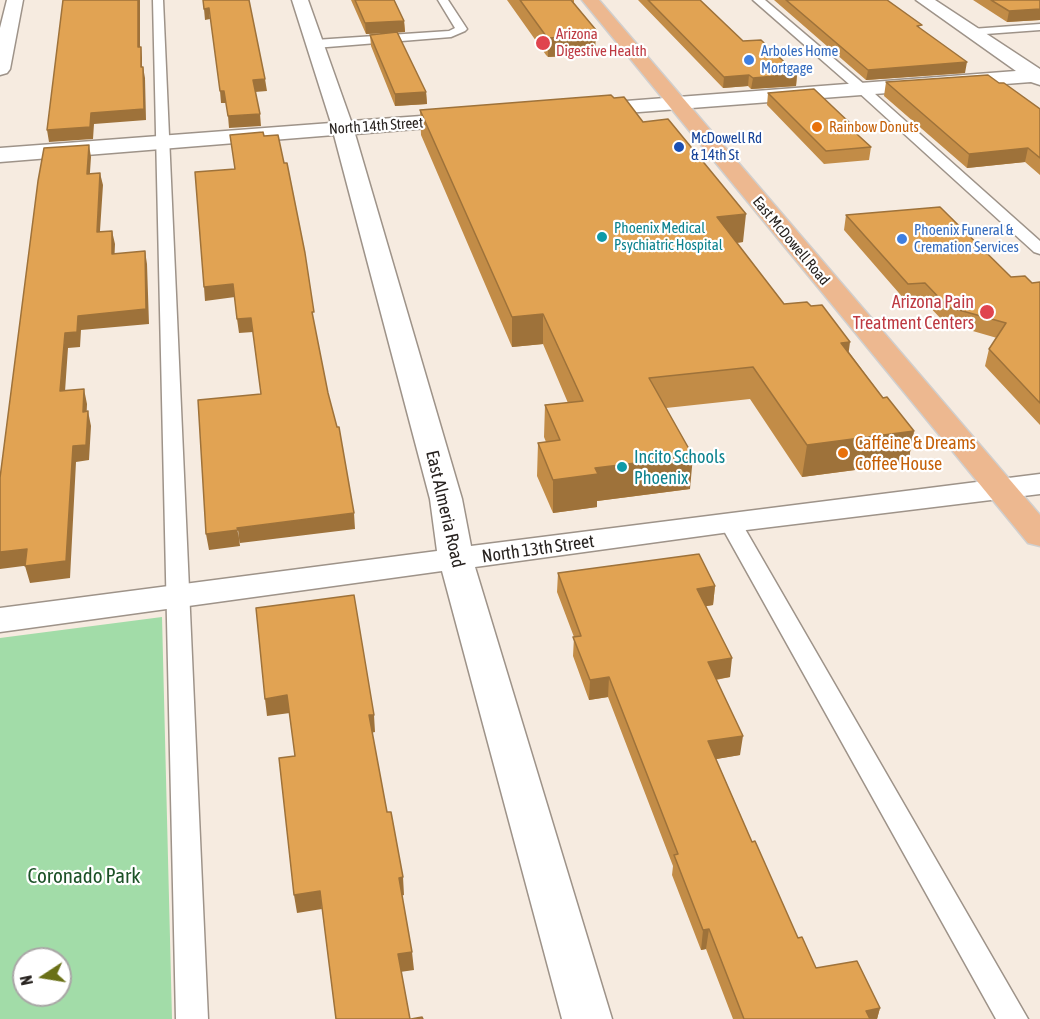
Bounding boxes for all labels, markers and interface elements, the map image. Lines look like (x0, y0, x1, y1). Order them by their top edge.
place label: Arizona Digestive Health (556, 25, 647, 60)
marker: Arizona Digestive Health (534, 34, 552, 52)
place label: Arboles Home Mortgage (761, 42, 838, 77)
marker: Arboles Home Mortgage (742, 53, 756, 67)
street label: North 14th Street (328, 114, 424, 138)
place label: Rainbow Donuts (829, 118, 919, 136)
marker: Rainbow Donuts (810, 120, 824, 134)
place label: McDowell Rd & 14th St (691, 129, 762, 164)
marker: McDowell Rd & 14th St (672, 140, 686, 154)
street label: East McDowell Road (749, 193, 833, 289)
place label: Phoenix Medical Psychiatric Hospital (614, 219, 723, 254)
place label: Phoenix Funeral & Cremation Services (914, 221, 1019, 256)
marker: Phoenix Medical Psychiatric Hospital (595, 230, 609, 244)
marker: Phoenix Funeral & Cremation Services (895, 232, 909, 246)
place label: Arizona Pain Treatment Centers (853, 291, 974, 334)
marker: Arizona Pain Treatment Centers (978, 303, 996, 321)
place label: Caffeine & Dreams Coffee House (855, 432, 976, 474)
place label: Incito Schools Phoenix (634, 446, 725, 488)
marker: Caffeine & Dreams Coffee House (836, 446, 850, 460)
street label: East Almeria Road (421, 448, 469, 570)
marker: Incito Schools Phoenix (615, 460, 629, 474)
street label: North 13th Street (480, 530, 596, 568)
park label: Coronado Park (27, 863, 141, 889)
north arrow (12, 947, 72, 1007)
text: N (17, 974, 36, 987)

